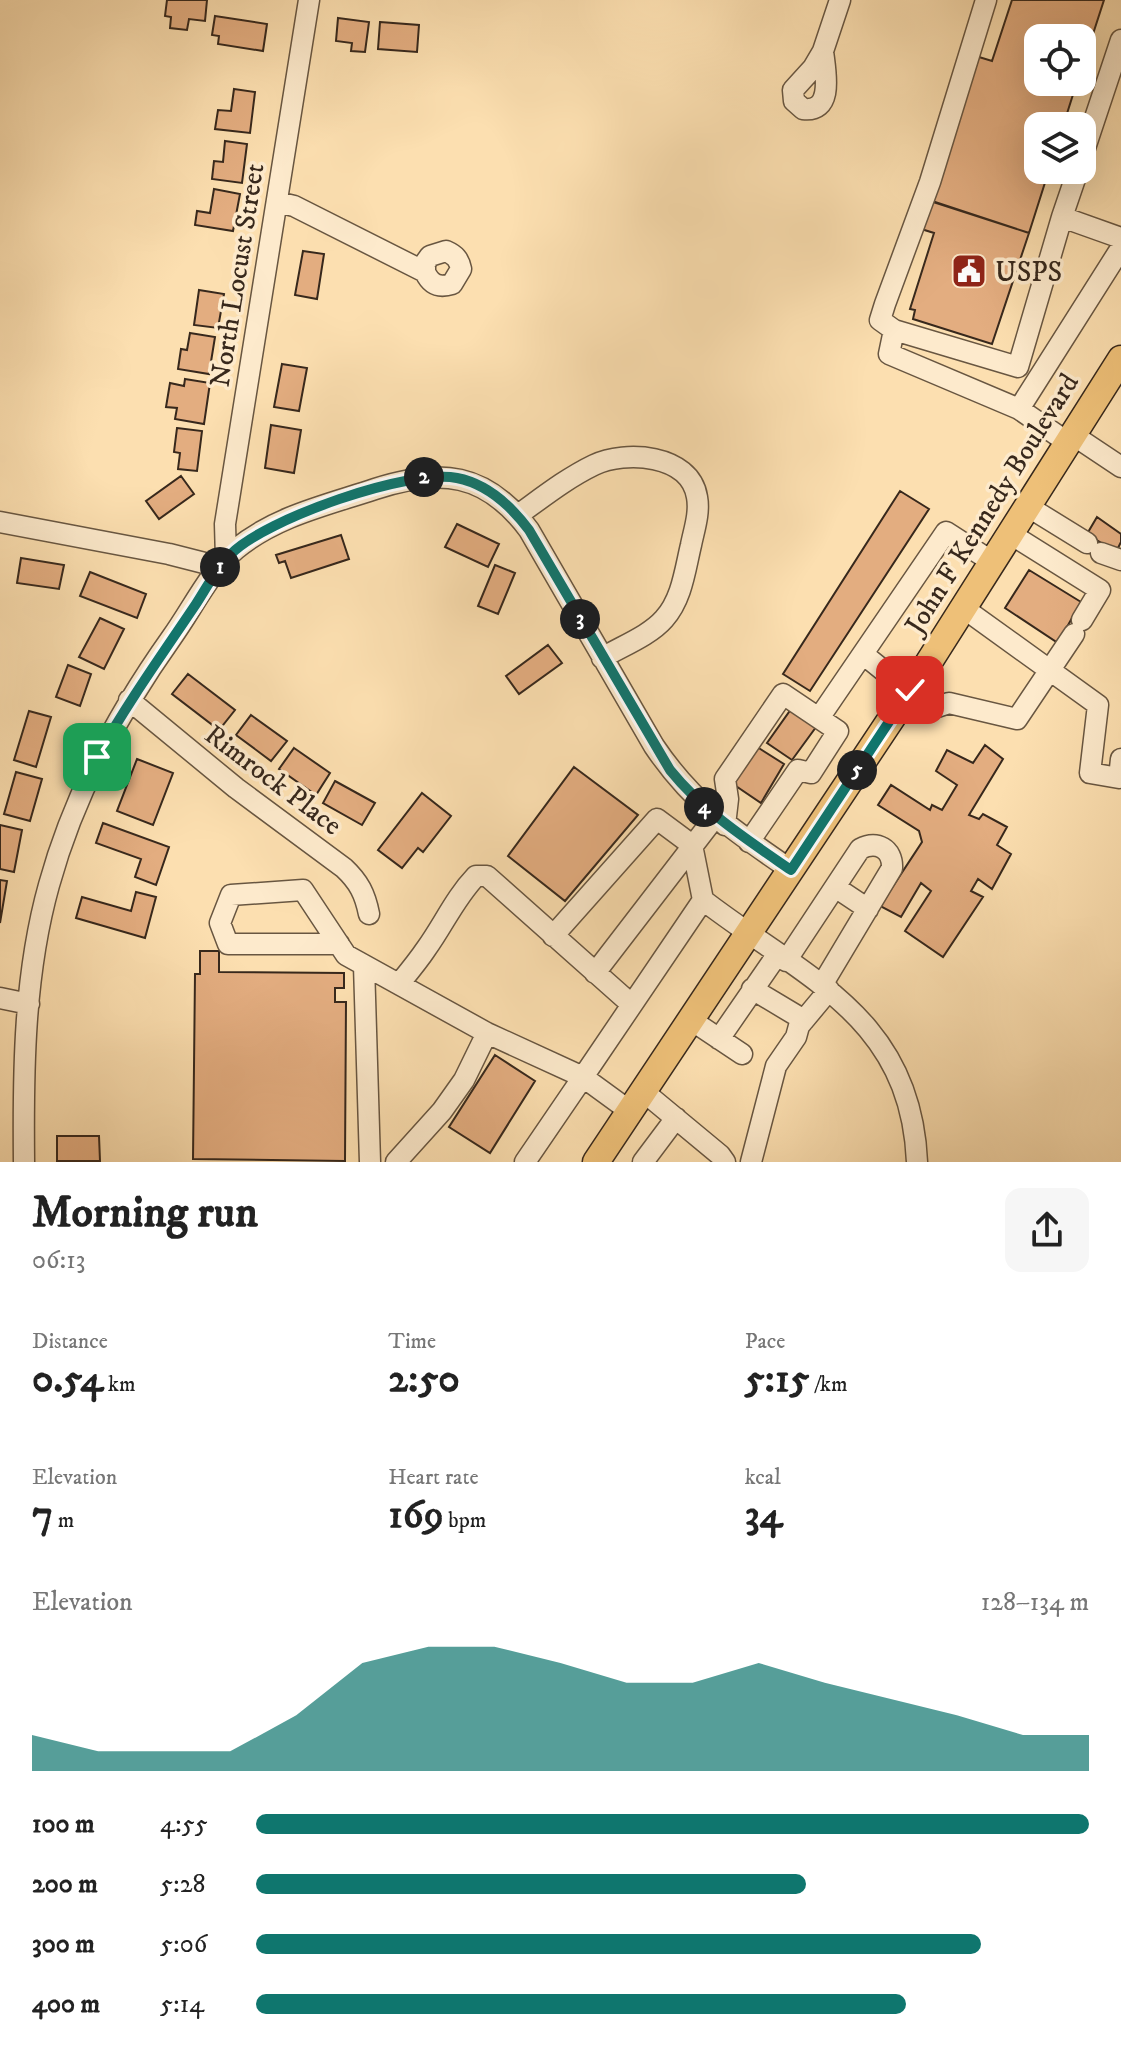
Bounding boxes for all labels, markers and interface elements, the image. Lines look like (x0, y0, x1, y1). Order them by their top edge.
map controls (1024, 24, 1096, 184)
button: locate (1024, 24, 1096, 96)
button: layers (1024, 112, 1096, 184)
street label: North Locust Street (203, 161, 272, 390)
public building icon: USPS (950, 252, 988, 290)
place label: USPS (995, 255, 1062, 290)
street label: John F Kennedy Boulevard (896, 367, 1087, 643)
pin: 2 (404, 457, 444, 497)
text: 2 (419, 463, 429, 490)
pin: 1 (200, 547, 240, 587)
text: 1 (216, 553, 224, 580)
pin: 3 (560, 599, 600, 639)
text: 3 (576, 605, 584, 632)
pin (876, 656, 944, 724)
icon: check (888, 668, 932, 712)
street label: Rimrock Place (197, 717, 349, 843)
pin (63, 723, 131, 791)
icon: arrive (75, 735, 119, 779)
pin: 5 (837, 750, 877, 790)
text: 5 (852, 756, 862, 783)
pin: 4 (684, 787, 724, 827)
text: 4 (698, 793, 710, 820)
text: Morning run (32, 1186, 258, 1241)
button: share (1005, 1188, 1089, 1272)
text: 06:13 (32, 1244, 86, 1277)
text: Distance (32, 1328, 108, 1355)
text: Time (388, 1328, 436, 1355)
text: Pace (745, 1328, 785, 1355)
text: 0.54 (32, 1355, 103, 1405)
text: 2:50 (388, 1355, 460, 1405)
text: 5:15 (745, 1355, 809, 1405)
text: km (103, 1371, 135, 1398)
text: /km (809, 1371, 847, 1398)
text: Elevation (32, 1464, 117, 1491)
text: Heart rate (388, 1464, 479, 1491)
text: kcal (745, 1464, 781, 1491)
text: 7 (32, 1491, 53, 1541)
text: 169 (388, 1491, 444, 1541)
text: 34 (745, 1491, 783, 1541)
text: m (53, 1507, 74, 1534)
text: bpm (444, 1507, 486, 1534)
text: Elevation (32, 1586, 133, 1619)
text: 128–134 m (981, 1586, 1089, 1619)
text: 100 m (32, 1808, 95, 1841)
text: 4:55 (160, 1808, 208, 1841)
text: 200 m (32, 1868, 98, 1901)
text: 5:28 (160, 1868, 206, 1901)
text: 300 m (32, 1928, 95, 1961)
text: 5:06 (160, 1928, 207, 1961)
text: 400 m (32, 1988, 100, 2021)
text: 5:14 (160, 1988, 204, 2021)

